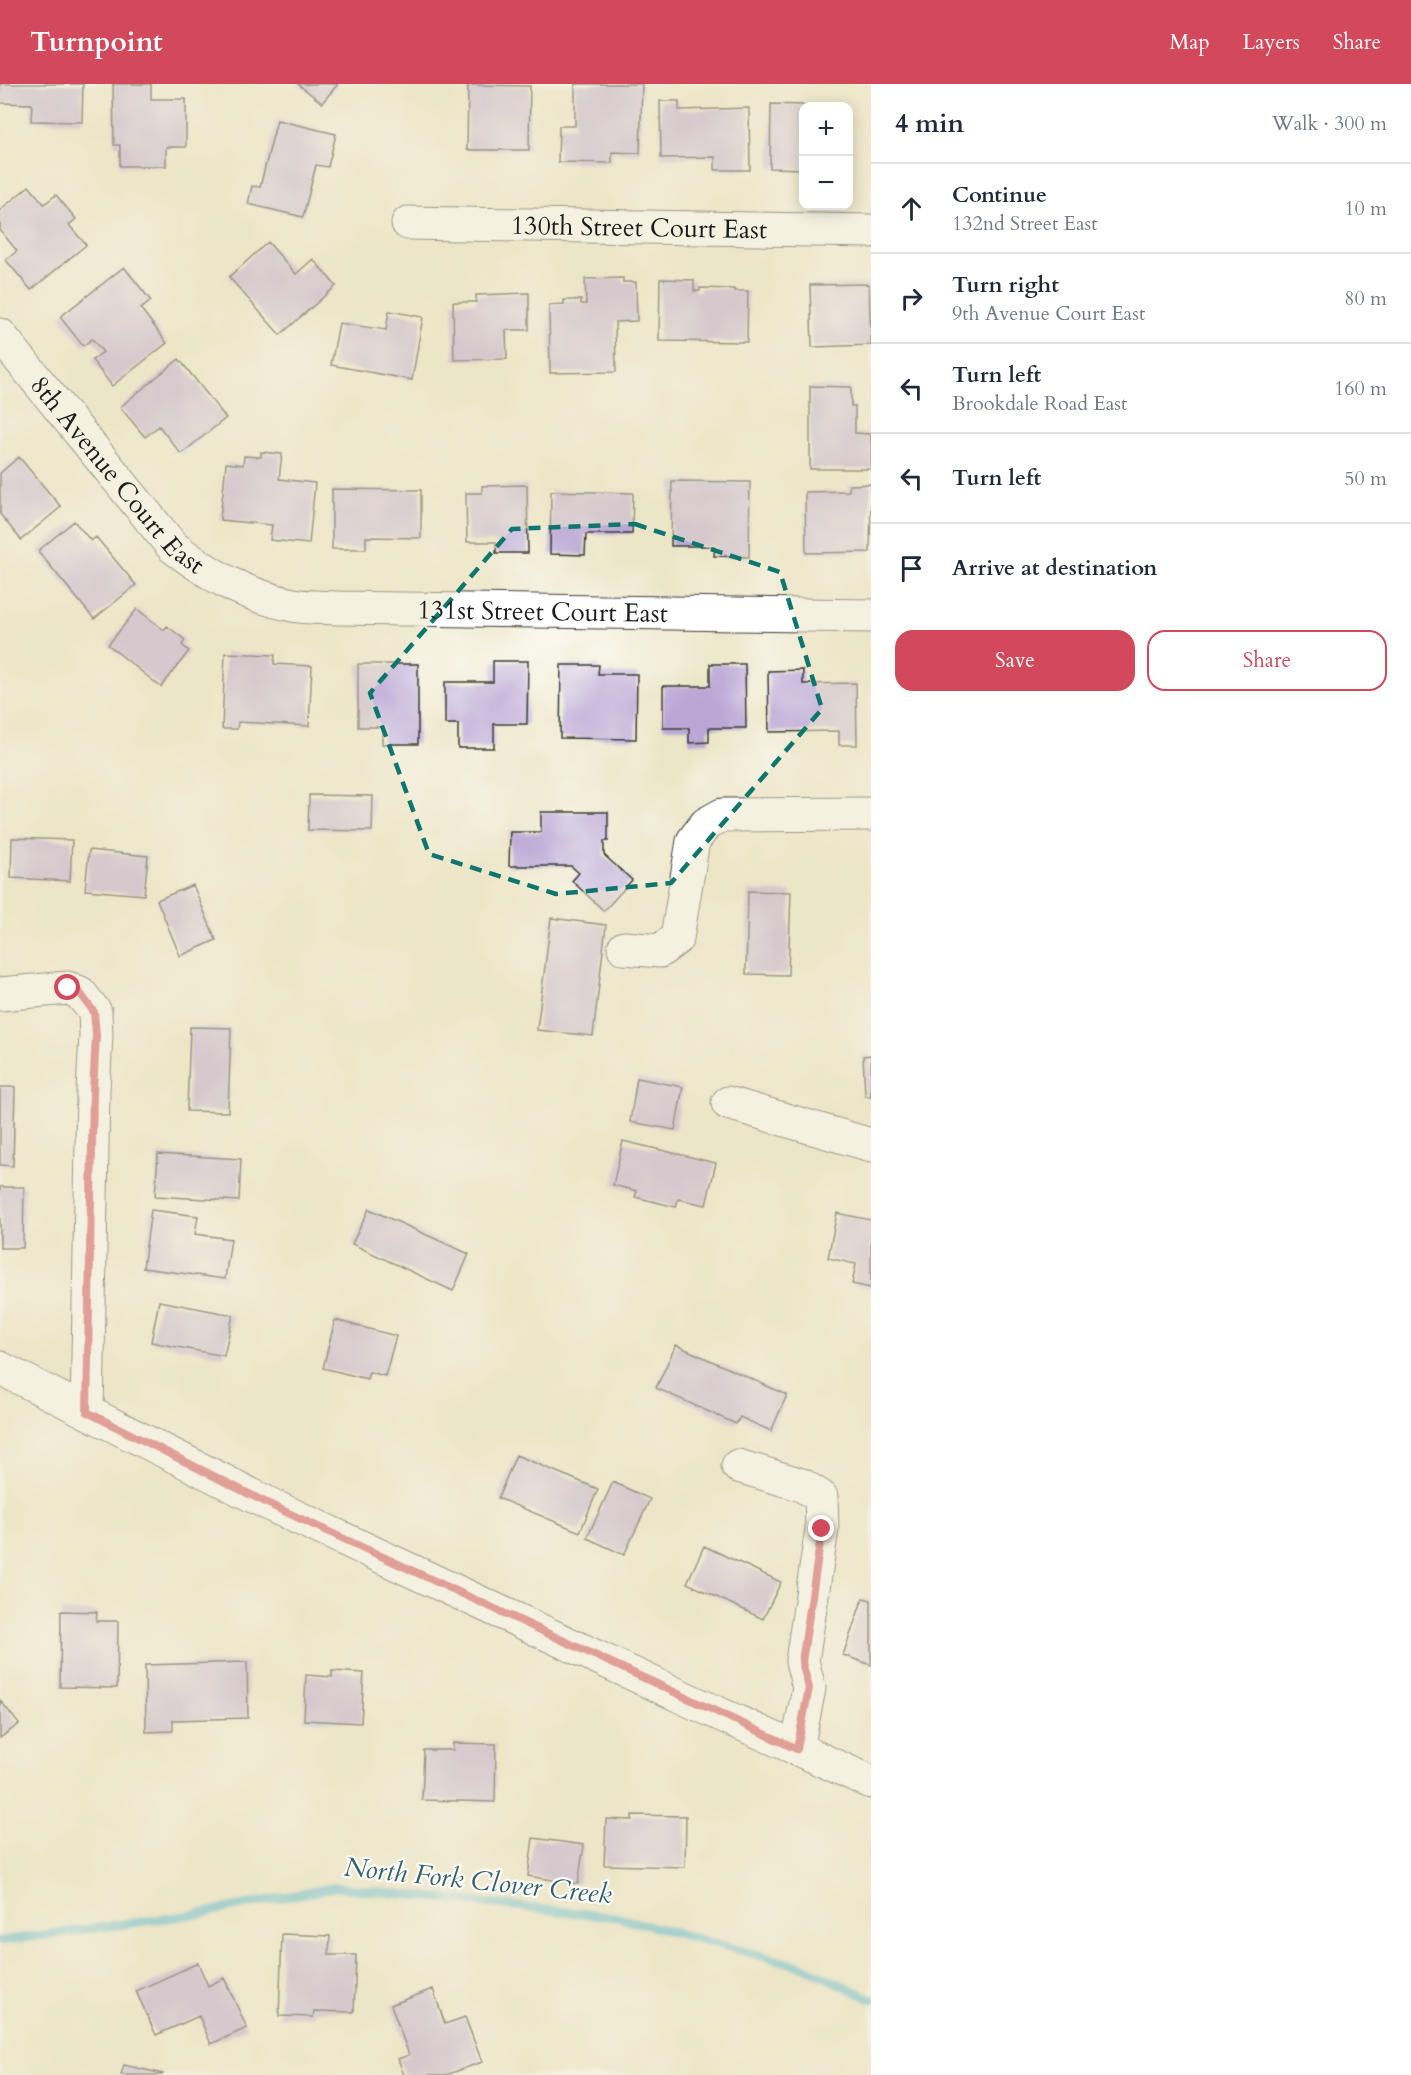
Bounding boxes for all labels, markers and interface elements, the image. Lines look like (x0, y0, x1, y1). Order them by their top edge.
text: Turnpoint (30, 23, 163, 61)
text: Map (1170, 28, 1210, 57)
text: Layers (1243, 28, 1300, 57)
text: Share (1333, 28, 1381, 57)
map controls (799, 102, 853, 210)
button: + (799, 102, 853, 156)
text: 4 min (895, 106, 964, 141)
text: Walk · 300 m (1272, 110, 1387, 137)
button: − (799, 156, 853, 210)
text: Continue (952, 180, 1047, 210)
icon: ahead (895, 192, 928, 225)
text: 10 m (1344, 195, 1387, 222)
street label: 130th Street Court East (511, 207, 767, 247)
text: 132nd Street East (952, 210, 1098, 237)
text: Turn right (952, 270, 1059, 300)
icon: right (895, 282, 928, 315)
text: 80 m (1344, 285, 1387, 312)
text: 9th Avenue Court East (952, 300, 1145, 327)
text: Turn left (952, 360, 1041, 390)
street label: 8th Avenue Court East (23, 368, 211, 582)
icon: left (895, 372, 928, 405)
text: 160 m (1334, 375, 1387, 402)
text: Brookdale Road East (952, 390, 1127, 417)
icon: left (895, 462, 928, 495)
text: Turn left (952, 463, 1041, 493)
text: 50 m (1344, 465, 1387, 492)
icon: arrive (895, 552, 928, 585)
text: Arrive at destination (952, 553, 1157, 583)
street label: 131st Street Court East (417, 592, 668, 630)
button: Save (895, 630, 1135, 691)
button: Share (1147, 630, 1387, 691)
route start (54, 974, 80, 1000)
route end (808, 1515, 834, 1541)
water label: North Fork Clover Creek (342, 1849, 614, 1914)

